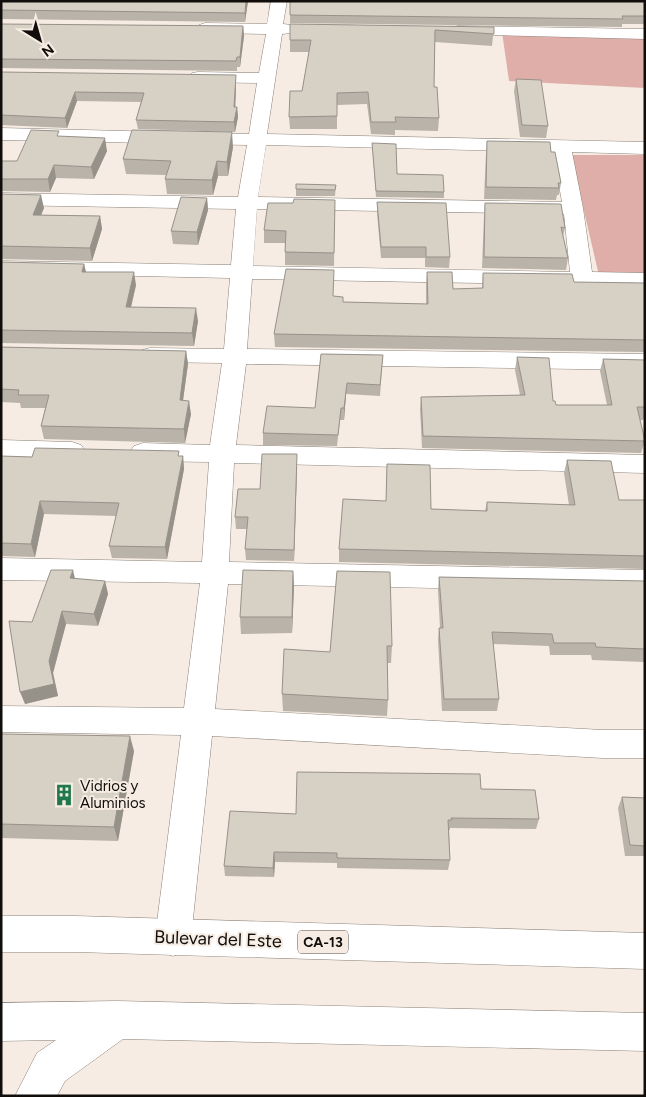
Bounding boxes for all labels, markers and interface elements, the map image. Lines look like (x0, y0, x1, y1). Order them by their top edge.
north arrow (15, 15, 65, 65)
text: N (38, 40, 57, 60)
place label: Vidrios y Aluminios (80, 777, 146, 812)
building icon: Vidrios y Aluminios (51, 782, 77, 808)
street label: Bulevar del Este (154, 926, 282, 952)
road number: CA-13 (298, 930, 348, 954)

